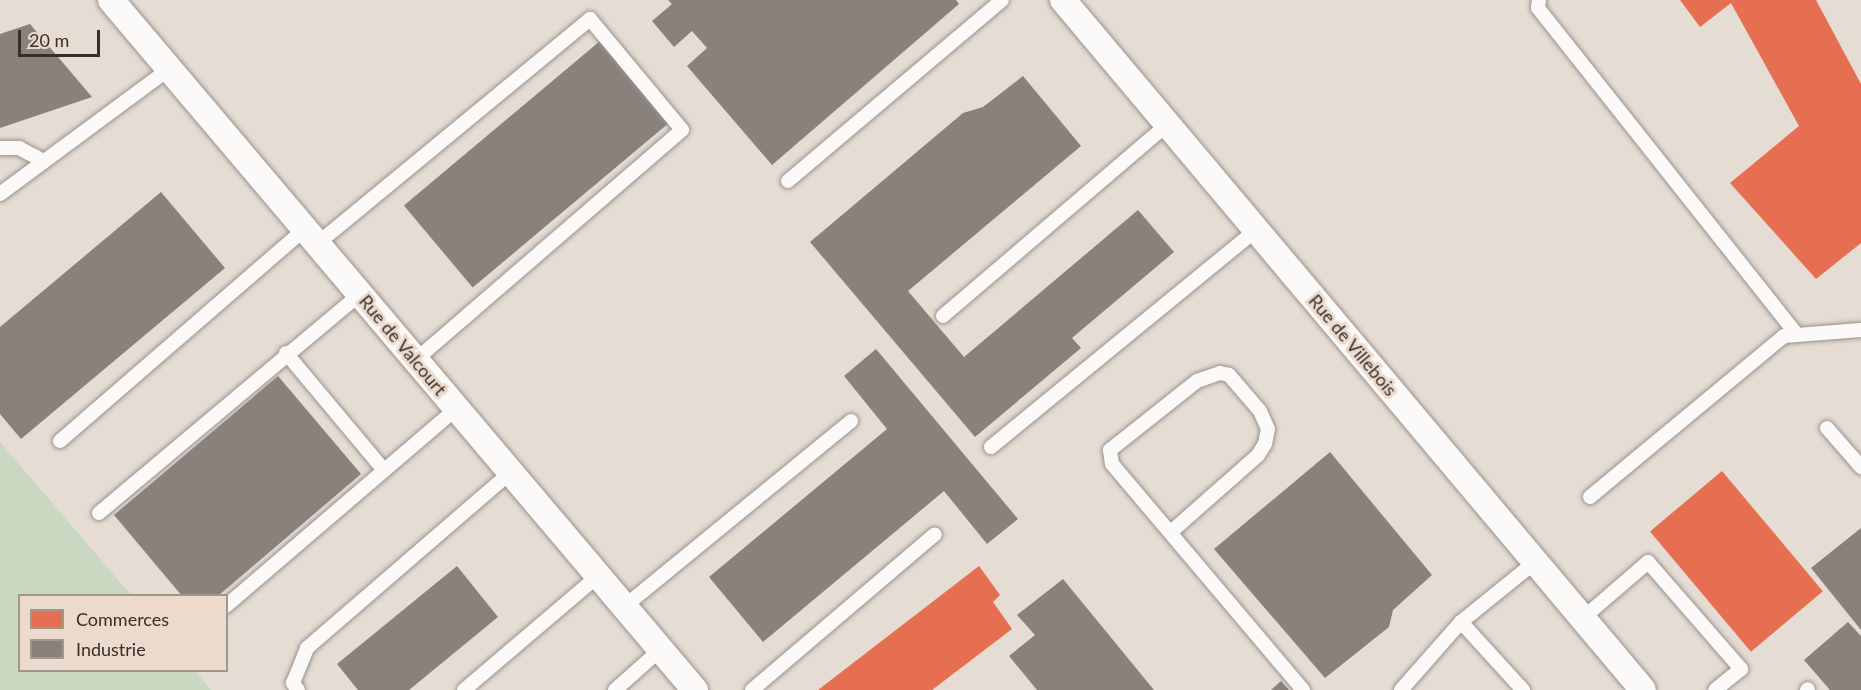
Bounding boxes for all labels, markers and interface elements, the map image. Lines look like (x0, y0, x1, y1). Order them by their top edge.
scale bar (21, 18, 104, 56)
text: 20 m (29, 29, 69, 51)
street label: Rue de Valcourt (355, 290, 451, 400)
street label: Rue de Villebois (1304, 290, 1402, 400)
legend (18, 594, 228, 672)
text: Commerces (76, 608, 169, 630)
text: Industrie (76, 638, 146, 660)

